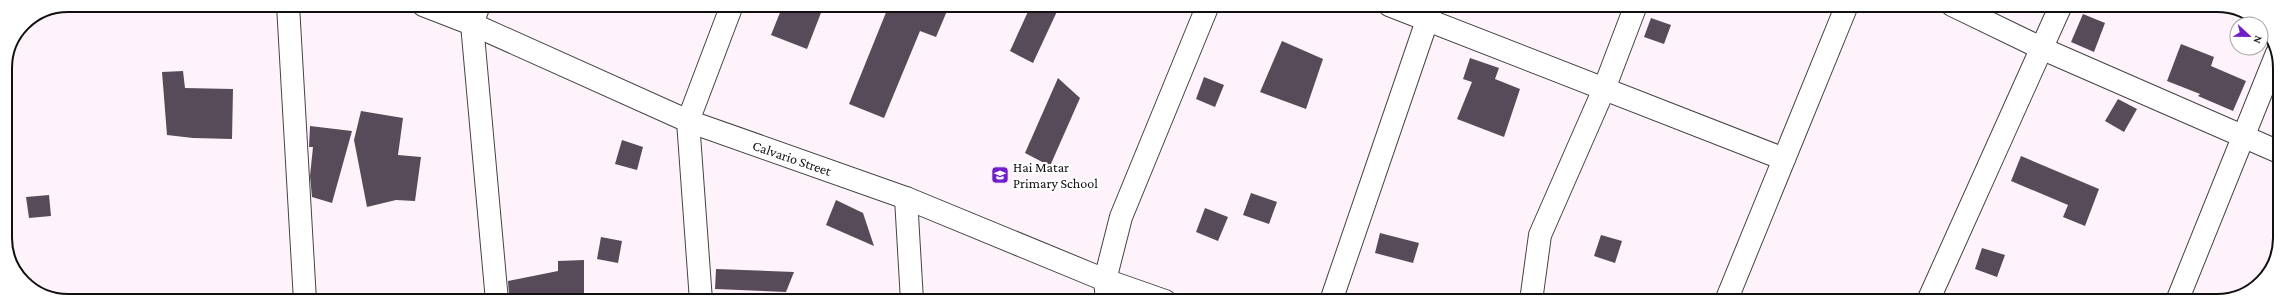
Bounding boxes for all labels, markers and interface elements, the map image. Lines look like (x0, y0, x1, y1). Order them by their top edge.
north arrow (2229, 16, 2269, 56)
text: N (2251, 34, 2265, 46)
street label: Calvario Street (751, 137, 834, 179)
place label: Hai Matar Primary School (1013, 159, 1098, 191)
school or university icon: Hai Matar Primary School (990, 165, 1010, 185)

